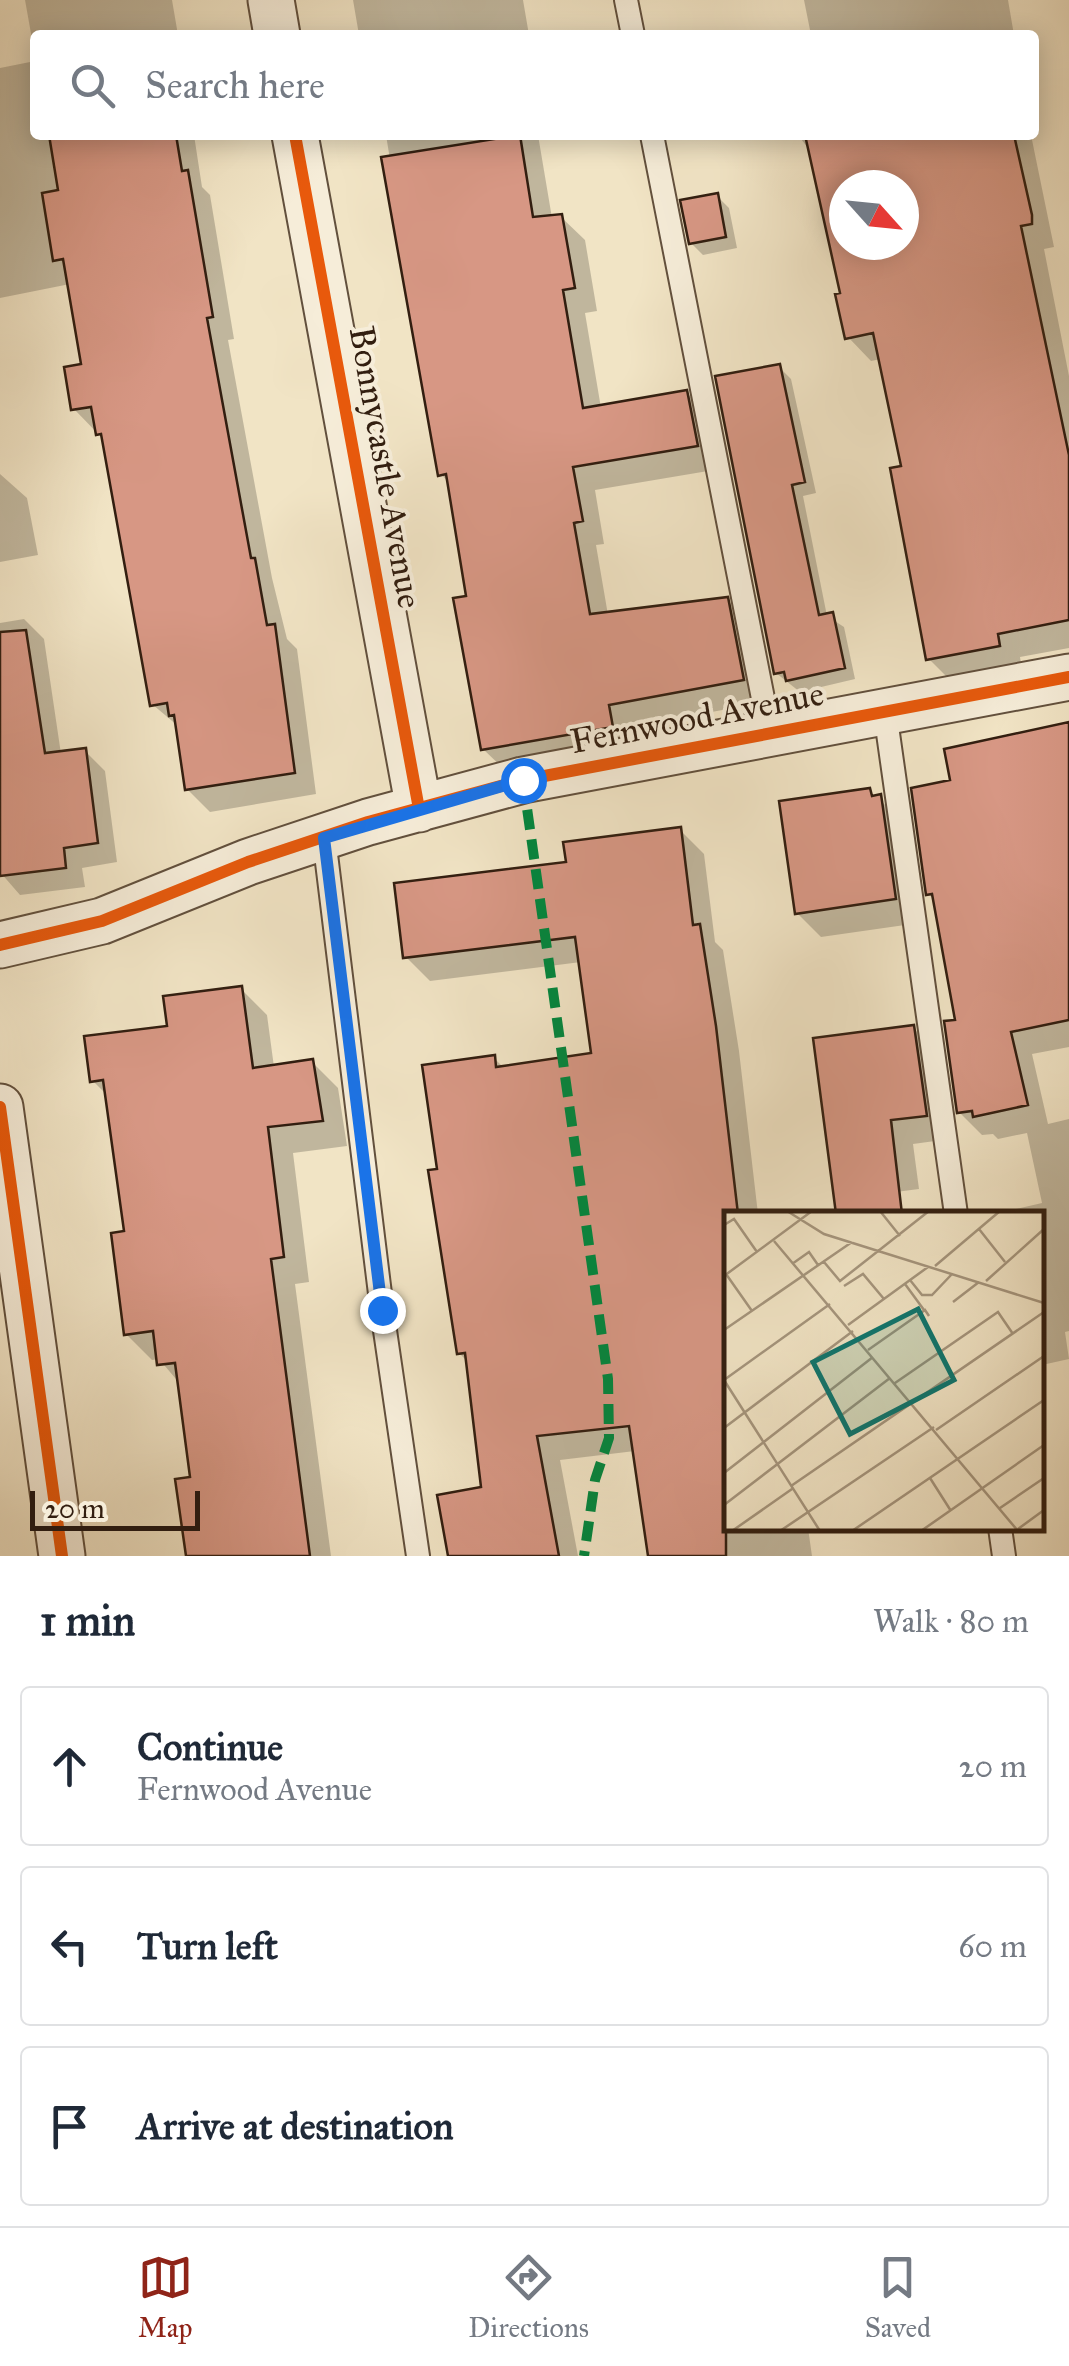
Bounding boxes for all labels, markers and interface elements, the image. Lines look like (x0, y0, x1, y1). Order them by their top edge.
search box (30, 30, 1039, 140)
icon: search (65, 58, 120, 113)
text: Search here (145, 62, 325, 108)
north arrow (829, 170, 919, 260)
street label: Bonnycastle Avenue (340, 323, 431, 612)
street label: Fernwood Avenue (567, 672, 827, 763)
route start (501, 758, 547, 804)
inset map (724, 1211, 1044, 1531)
route end (360, 1288, 406, 1334)
scale bar (30, 1486, 200, 1530)
text: 20 m (45, 1491, 105, 1526)
text: 1 min (40, 1595, 135, 1647)
text: Walk · 80 m (873, 1602, 1029, 1641)
text: Continue (137, 1724, 283, 1770)
icon: ahead (42, 1739, 97, 1794)
text: 20 m (959, 1747, 1027, 1786)
text: Fernwood Avenue (137, 1770, 372, 1809)
icon: left (42, 1919, 97, 1974)
text: Turn left (137, 1923, 278, 1969)
text: 60 m (958, 1927, 1027, 1966)
icon: arrive (42, 2099, 97, 2154)
text: Arrive at destination (137, 2103, 454, 2149)
tab: Map (138, 2250, 193, 2345)
tab: Directions (468, 2250, 589, 2345)
tab: Saved (865, 2250, 931, 2345)

